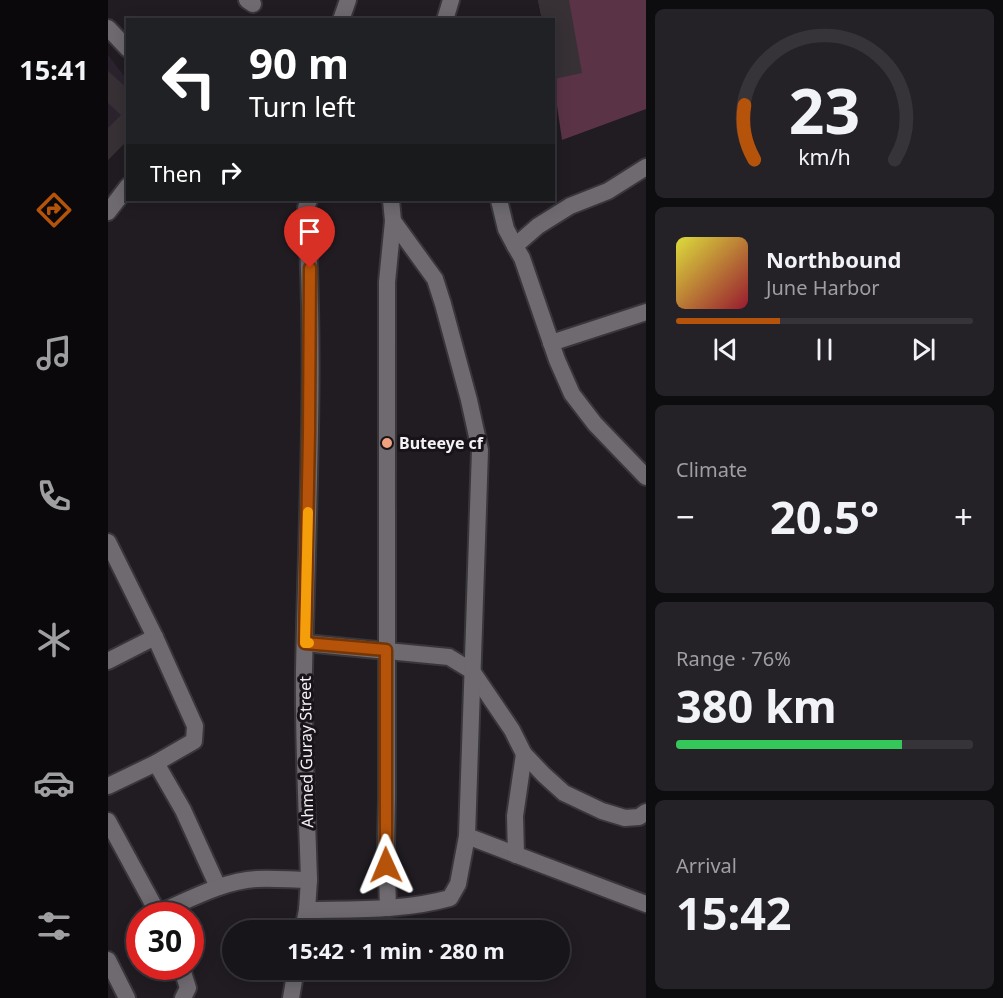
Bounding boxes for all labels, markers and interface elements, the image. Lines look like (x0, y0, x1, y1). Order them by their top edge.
text: 90 m (249, 34, 349, 91)
icon: left (150, 42, 228, 120)
text: 15:41 (19, 51, 89, 88)
text: 23 (789, 68, 860, 153)
text: Turn left (249, 88, 355, 125)
text: km/h (798, 143, 851, 172)
icon: right (214, 156, 247, 189)
text: Then (150, 158, 202, 188)
icon: directions (33, 189, 75, 231)
pin (284, 206, 335, 268)
icon: arrive (293, 215, 326, 248)
text: Northbound (766, 244, 901, 274)
text: June Harbor (766, 274, 880, 301)
icon: music (33, 332, 75, 374)
icon: previous (709, 333, 742, 366)
icon: pause (808, 333, 841, 366)
icon: next (907, 333, 940, 366)
place label: Buteeye cf (399, 432, 484, 454)
marker: Buteeye cf (380, 436, 394, 450)
text: Climate (676, 456, 747, 483)
icon: phone (33, 475, 75, 517)
text: 20.5° (770, 486, 879, 547)
text: − (676, 494, 695, 539)
text: + (954, 494, 973, 539)
icon: climate (33, 619, 75, 661)
text: Range · 76% (676, 645, 791, 672)
text: 380 km (676, 675, 837, 736)
street label: Ahmed Guray Street (294, 676, 318, 828)
icon: car (33, 762, 75, 804)
position arrow (354, 833, 418, 897)
text: Arrival (676, 852, 737, 879)
text: 15:42 (676, 882, 792, 943)
speed limit sign: 30 (126, 902, 204, 980)
icon: filters (33, 905, 75, 947)
text: 15:42 · 1 min · 280 m (287, 935, 505, 965)

